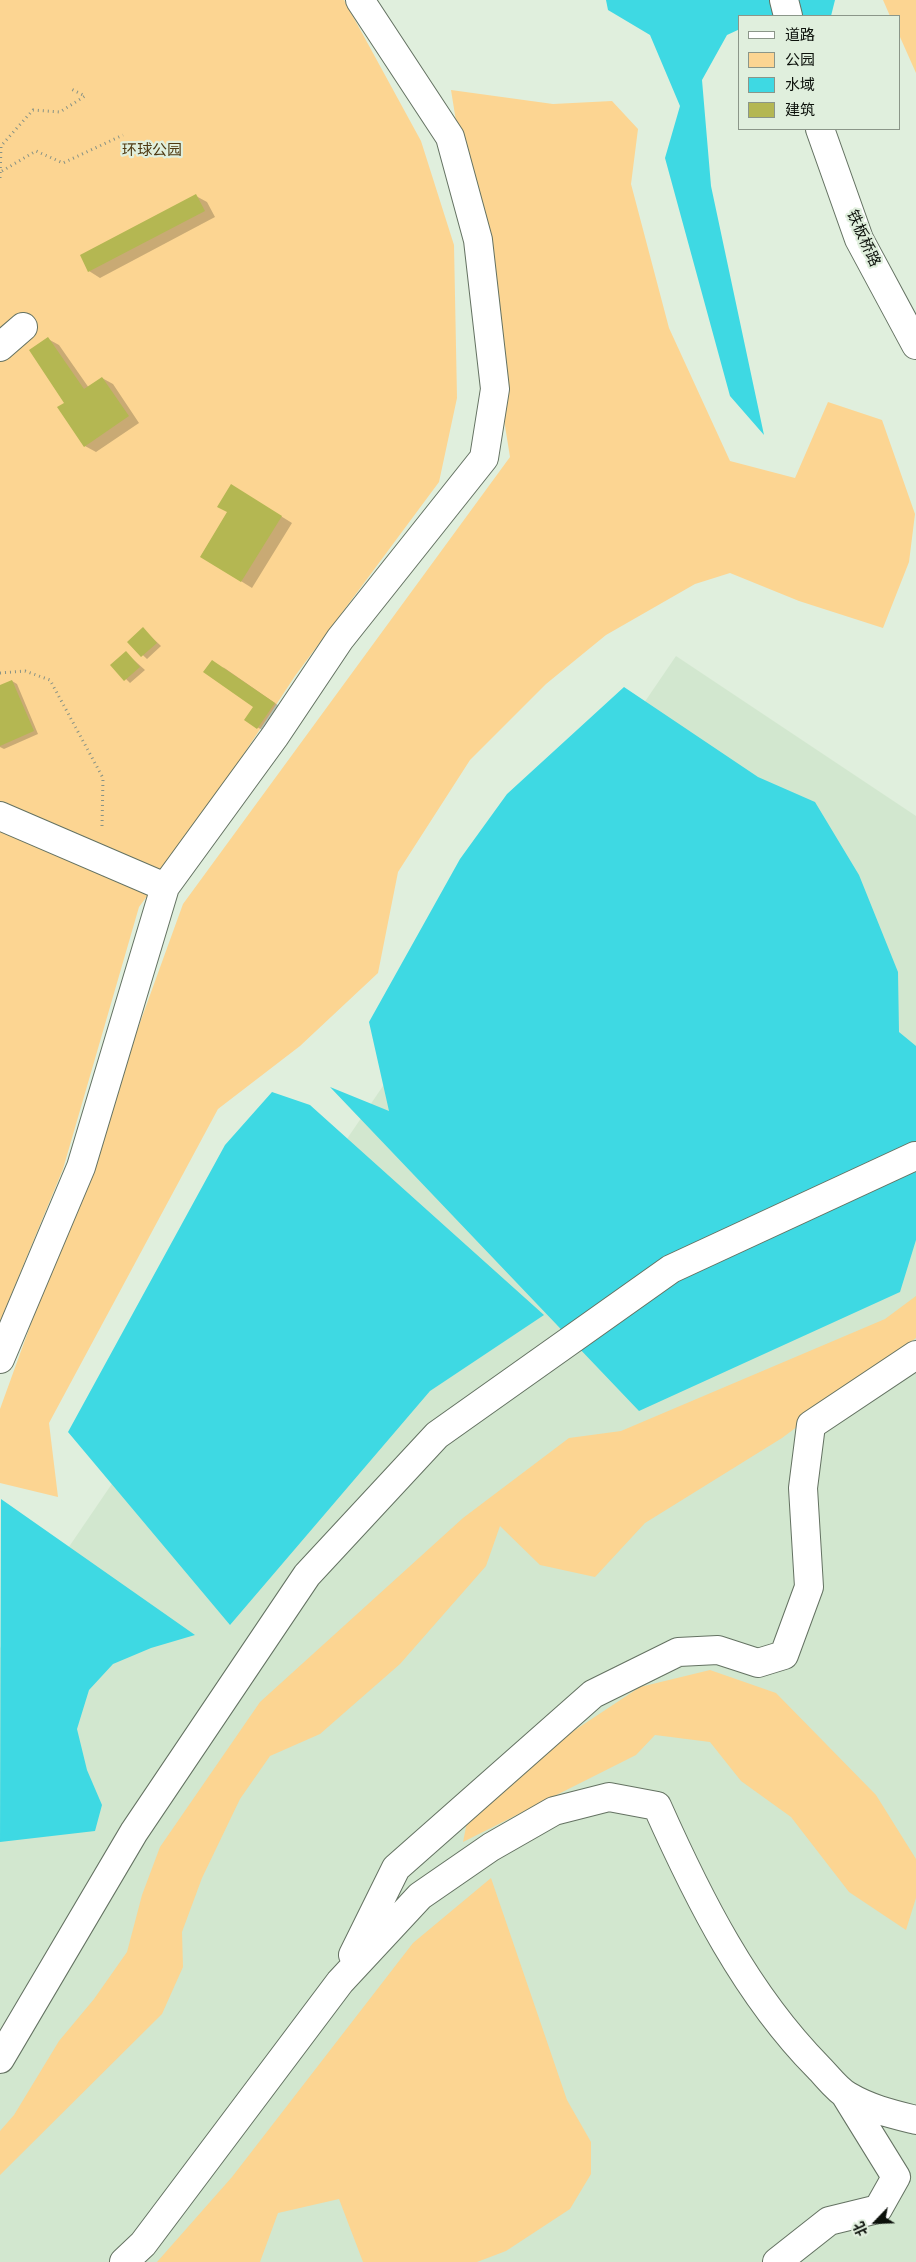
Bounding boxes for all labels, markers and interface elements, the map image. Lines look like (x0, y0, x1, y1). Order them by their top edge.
legend (738, 15, 901, 130)
text: 道路 (785, 27, 815, 46)
text: 公园 (785, 52, 815, 71)
text: 水域 (785, 77, 815, 96)
text: 建筑 (785, 102, 815, 121)
park label: 环球公园 (122, 143, 182, 161)
street label: 铁板桥路 (842, 208, 882, 270)
north arrow (851, 2197, 901, 2247)
text: 北 (851, 2218, 872, 2238)

